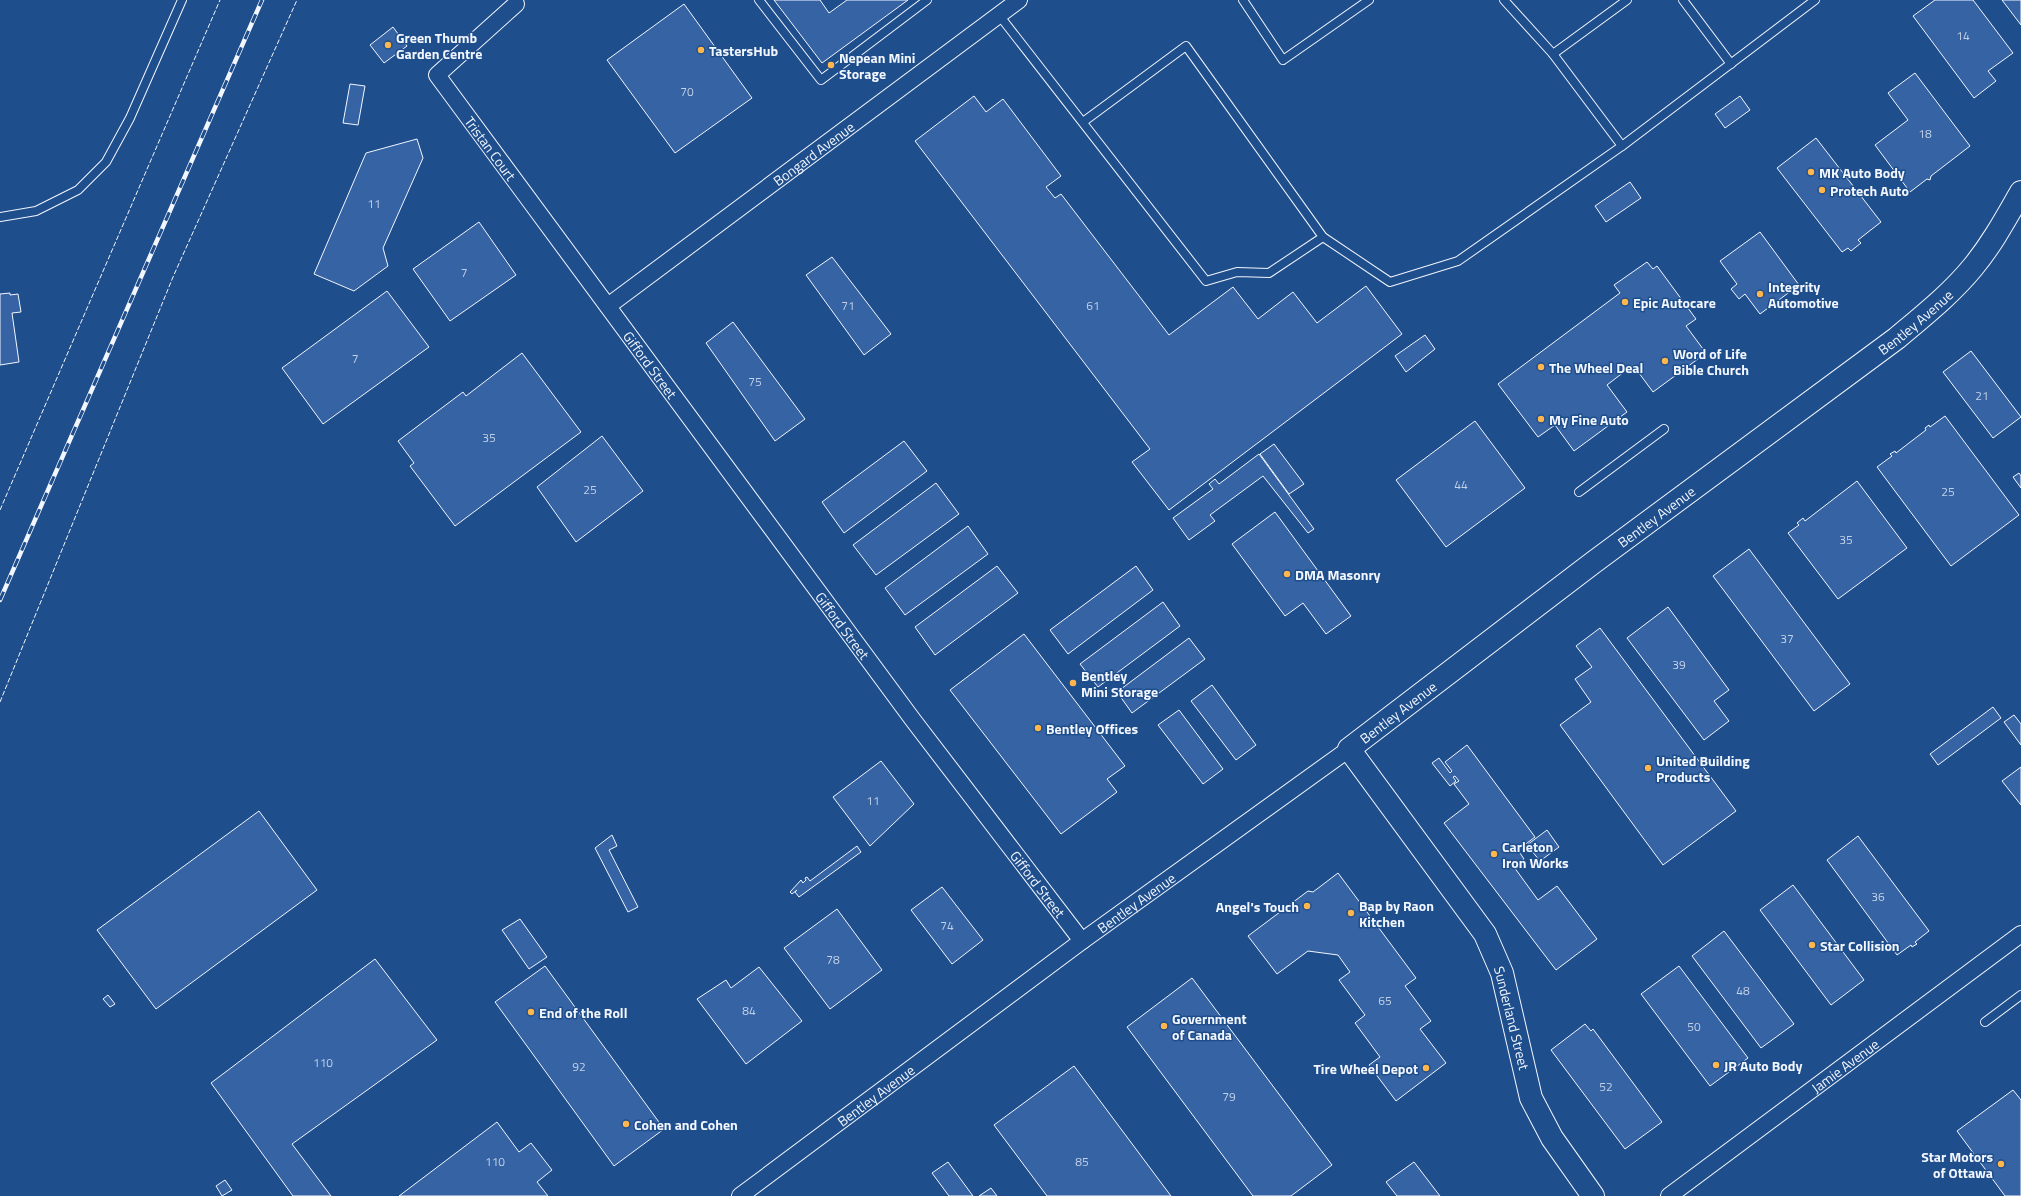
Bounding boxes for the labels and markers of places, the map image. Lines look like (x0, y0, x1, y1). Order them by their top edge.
place label: Green Thumb Garden Centre (396, 27, 482, 64)
marker: Green Thumb Garden Centre (383, 40, 393, 50)
place label: TastersHub (709, 40, 778, 61)
marker: TastersHub (696, 45, 706, 55)
place label: Nepean Mini Storage (839, 47, 915, 84)
marker: Nepean Mini Storage (826, 60, 836, 70)
place label: MK Auto Body (1819, 162, 1905, 183)
marker: MK Auto Body (1806, 167, 1816, 177)
place label: Protech Auto (1830, 180, 1909, 201)
marker: Protech Auto (1817, 185, 1827, 195)
place label: Integrity Automotive (1768, 276, 1839, 313)
marker: Integrity Automotive (1755, 289, 1765, 299)
place label: Epic Autocare (1633, 292, 1716, 313)
marker: Epic Autocare (1620, 297, 1630, 307)
place label: Word of Life Bible Church (1673, 343, 1749, 380)
marker: Word of Life Bible Church (1660, 356, 1670, 366)
place label: The Wheel Deal (1549, 357, 1643, 378)
marker: The Wheel Deal (1536, 362, 1546, 372)
place label: My Fine Auto (1549, 409, 1629, 430)
marker: My Fine Auto (1536, 414, 1546, 424)
place label: DMA Masonry (1295, 564, 1381, 585)
marker: DMA Masonry (1282, 569, 1292, 579)
place label: Bentley Mini Storage (1081, 665, 1158, 702)
marker: Bentley Mini Storage (1068, 678, 1078, 688)
place label: Bentley Offices (1046, 718, 1138, 739)
marker: Bentley Offices (1033, 723, 1043, 733)
place label: United Building Products (1656, 750, 1750, 787)
marker: United Building Products (1643, 763, 1653, 773)
place label: Carleton Iron Works (1502, 836, 1569, 873)
marker: Carleton Iron Works (1489, 849, 1499, 859)
place label: Bap by Raon Kitchen (1359, 895, 1434, 932)
place label: Angel's Touch (1216, 896, 1299, 917)
marker: Angel's Touch (1302, 901, 1312, 911)
marker: Bap by Raon Kitchen (1346, 908, 1356, 918)
place label: Star Collision (1820, 935, 1900, 956)
marker: Star Collision (1807, 940, 1817, 950)
place label: End of the Roll (539, 1002, 627, 1023)
marker: End of the Roll (526, 1007, 536, 1017)
place label: Government of Canada (1172, 1008, 1247, 1045)
marker: Government of Canada (1159, 1021, 1169, 1031)
place label: JR Auto Body (1724, 1055, 1802, 1076)
place label: Tire Wheel Depot (1313, 1058, 1418, 1079)
marker: JR Auto Body (1711, 1060, 1721, 1070)
marker: Tire Wheel Depot (1421, 1063, 1431, 1073)
place label: Cohen and Cohen (634, 1114, 738, 1135)
marker: Cohen and Cohen (621, 1119, 631, 1129)
place label: Star Motors of Ottawa (1921, 1146, 1993, 1183)
marker: Star Motors of Ottawa (1996, 1159, 2006, 1169)

